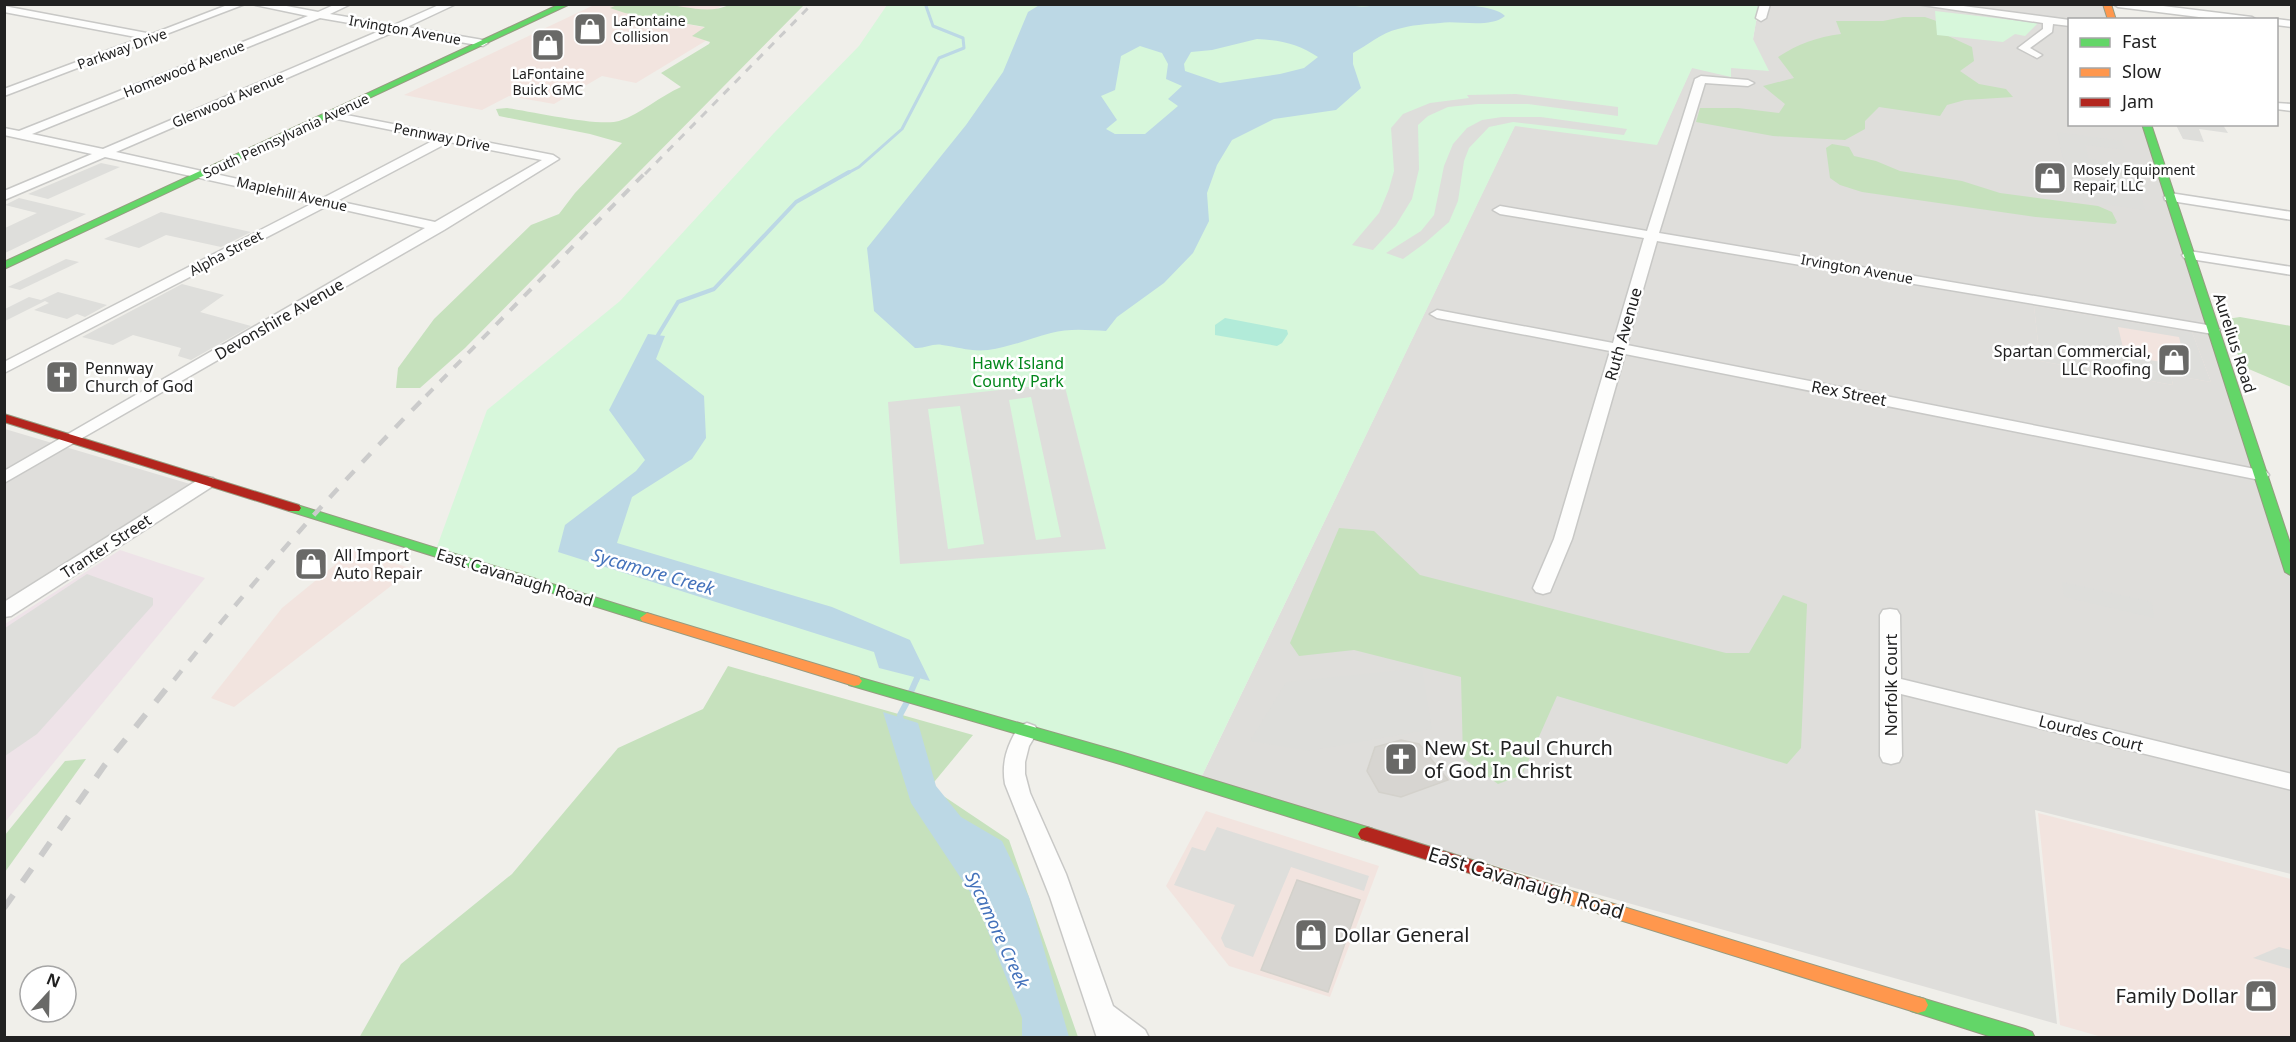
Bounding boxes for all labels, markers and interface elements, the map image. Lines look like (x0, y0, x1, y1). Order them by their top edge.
street label: Irvington Avenue (348, 10, 463, 49)
shop icon: LaFontaine Collision (572, 11, 608, 47)
place label: LaFontaine Collision (613, 11, 686, 46)
legend (2068, 18, 2278, 126)
street label: Parkway Drive (74, 24, 169, 74)
shop icon: LaFontaine Buick GMC (530, 27, 566, 63)
text: Fast (2122, 29, 2157, 53)
street label: Homewood Avenue (120, 36, 247, 101)
text: Slow (2122, 59, 2161, 83)
place label: LaFontaine Buick GMC (512, 64, 584, 99)
street label: Glenwood Avenue (169, 67, 287, 132)
street label: South Pennsylvania Avenue (200, 89, 372, 182)
text: Jam (2120, 89, 2154, 113)
street label: Pennway Drive (392, 118, 492, 155)
shop icon: Mosely Equipment Repair, LLC (2032, 160, 2068, 196)
place label: Mosely Equipment Repair, LLC (2073, 160, 2195, 195)
street label: Maplehill Avenue (235, 172, 349, 215)
street label: Alpha Street (186, 225, 266, 280)
street label: Irvington Avenue (1800, 249, 1915, 288)
street label: Devonshire Avenue (211, 273, 347, 365)
street label: Ruth Avenue (1599, 285, 1647, 383)
street label: Aurelius Road (2208, 290, 2262, 396)
place label: Spartan Commercial, LLC Roofing (1994, 340, 2151, 380)
shop icon: Spartan Commercial, LLC Roofing (2156, 342, 2192, 378)
park label: Hawk Island County Park (972, 352, 1064, 392)
place label: Pennway Church of God (85, 357, 193, 397)
church icon: Pennway Church of God (44, 359, 80, 395)
street label: Rex Street (1810, 375, 1889, 411)
street label: Tranter Street (57, 508, 156, 583)
water label: Sycamore Creek (589, 542, 718, 600)
street label: East Cavanaugh Road (434, 543, 596, 611)
place label: All Import Auto Repair (334, 544, 423, 584)
shop icon: All Import Auto Repair (293, 546, 329, 582)
street label: Norfolk Court (1880, 634, 1902, 736)
street label: Lourdes Court (2036, 709, 2146, 757)
place label: New St. Paul Church of God In Christ (1424, 734, 1613, 784)
church icon: New St. Paul Church of God In Christ (1383, 741, 1419, 777)
street label: East Cavanaugh Road (1425, 840, 1627, 925)
water label: Sycamore Creek (960, 867, 1036, 993)
shop icon: Dollar General (1293, 917, 1329, 953)
place label: Dollar General (1334, 921, 1469, 948)
north arrow (18, 964, 78, 1024)
text: N (43, 967, 64, 993)
shop icon: Family Dollar (2243, 978, 2279, 1014)
place label: Family Dollar (2115, 982, 2238, 1009)

